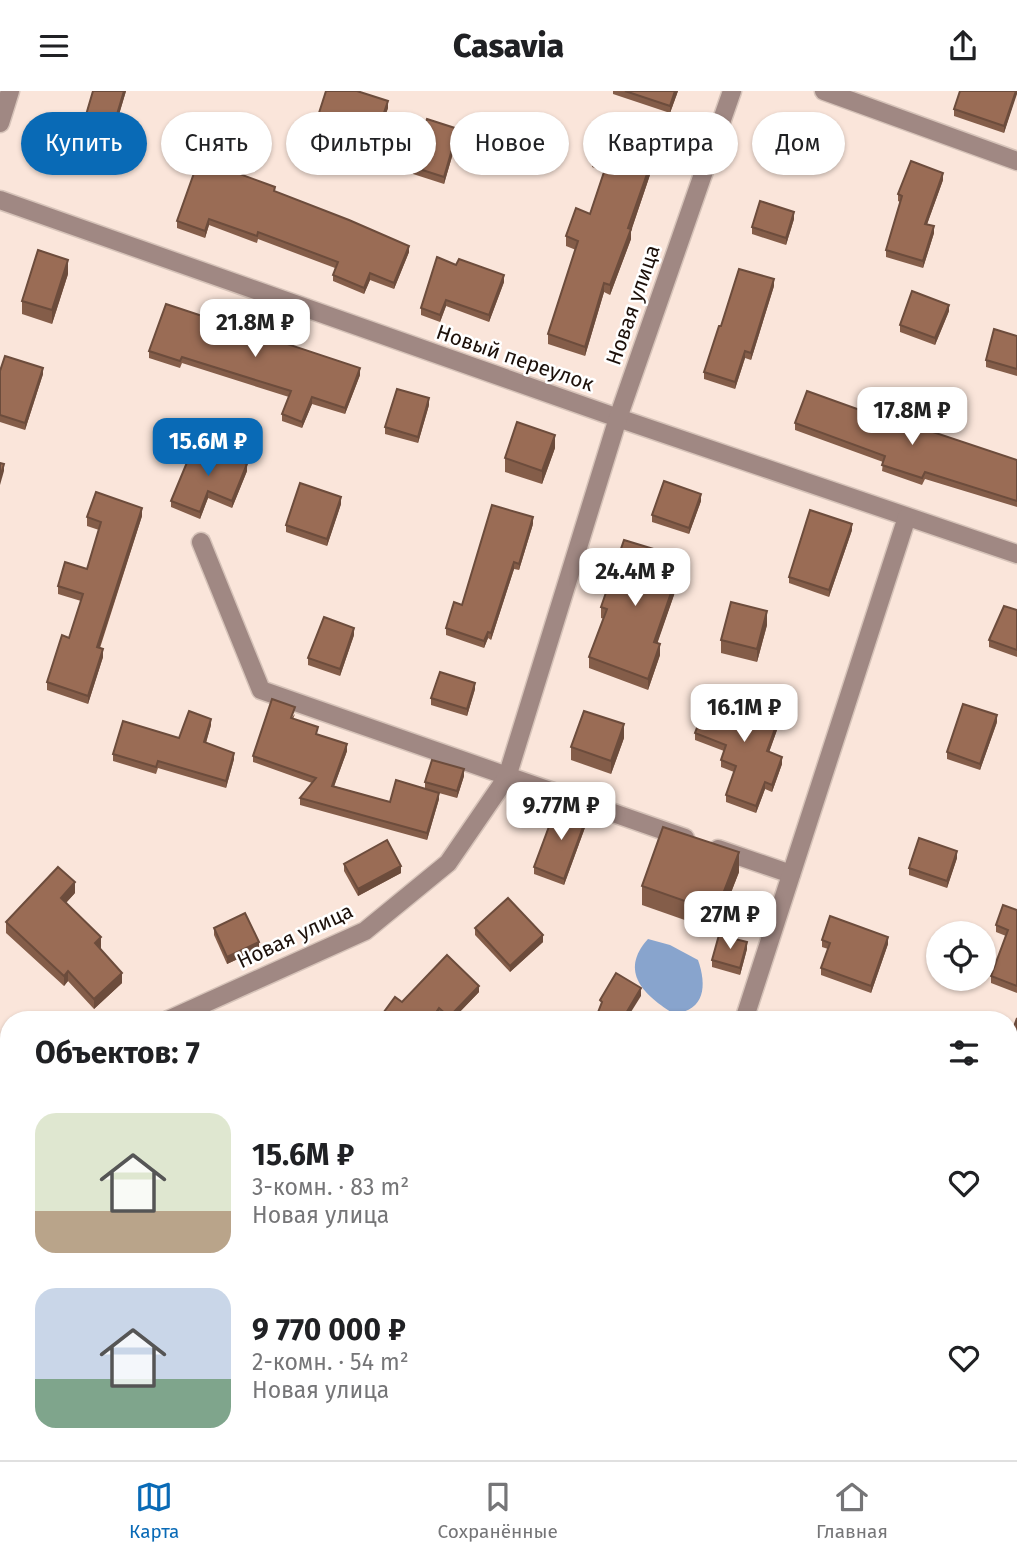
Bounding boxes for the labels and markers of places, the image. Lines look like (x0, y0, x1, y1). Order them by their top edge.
pin: 21.8M ₽ (190, 299, 320, 359)
pin: 17.8M ₽ (847, 387, 977, 447)
pin: 15.6M ₽ (143, 419, 273, 478)
pin: 24.4M ₽ (570, 549, 700, 608)
pin: 16.1M ₽ (679, 685, 809, 744)
pin: 9.77M ₽ (496, 783, 626, 842)
pin: 27M ₽ (681, 891, 779, 951)

